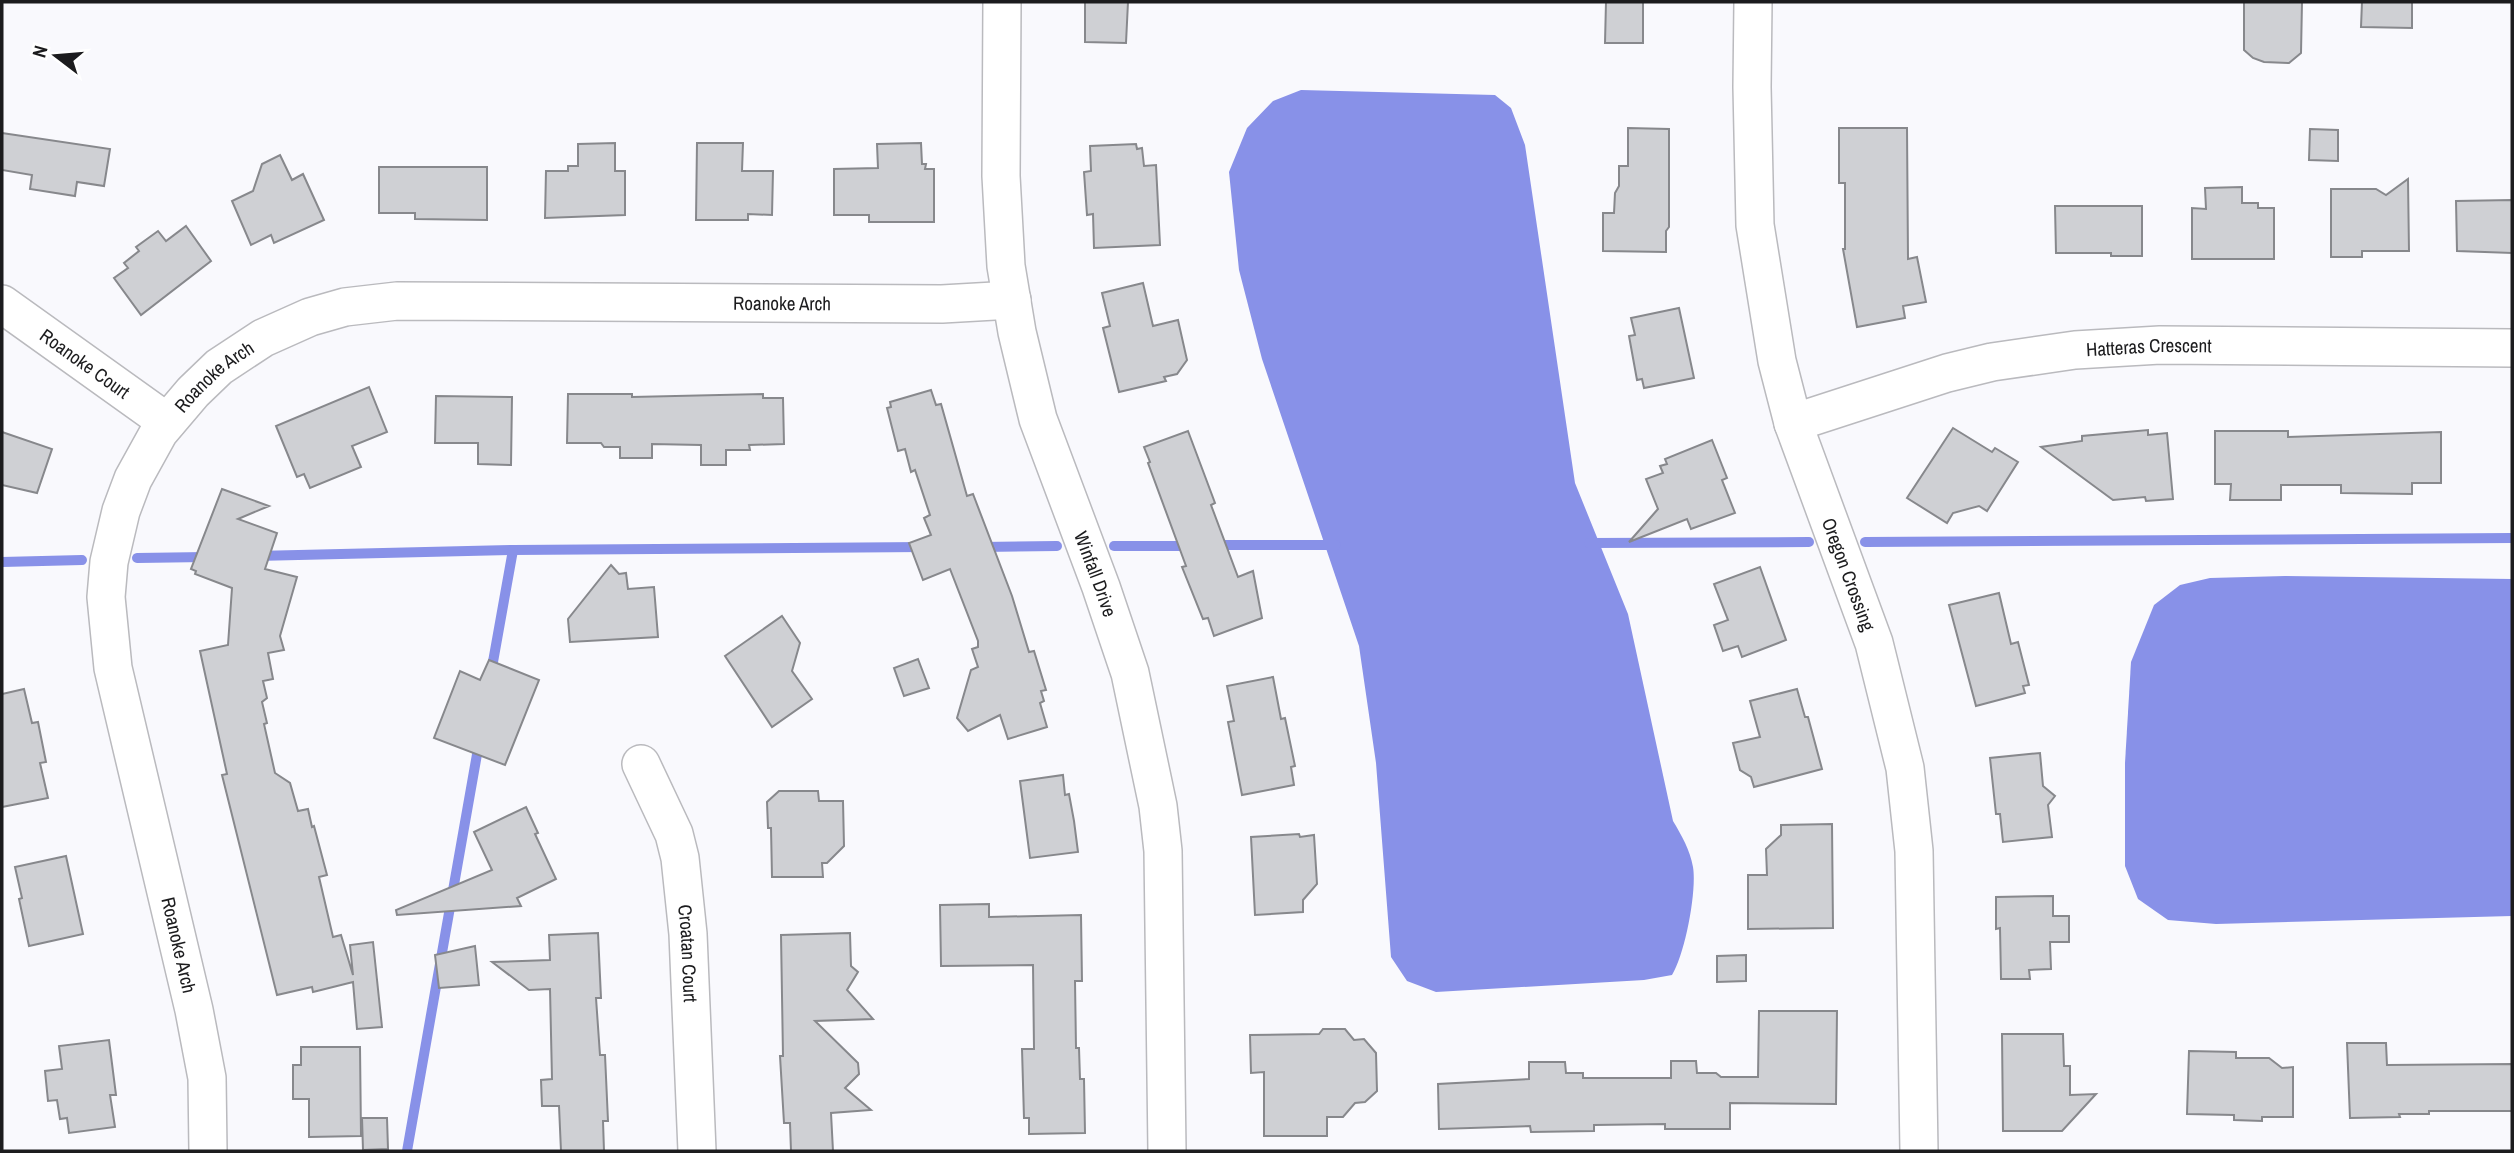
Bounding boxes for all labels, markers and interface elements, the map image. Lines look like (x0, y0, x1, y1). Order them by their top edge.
north arrow (21, 21, 91, 91)
text: N (26, 42, 54, 60)
street label: Roanoke Arch (733, 290, 831, 316)
street label: Roanoke Court (35, 322, 136, 405)
street label: Hatteras Crescent (2085, 332, 2212, 362)
street label: Roanoke Arch (168, 335, 259, 418)
street label: Oregon Crossing (1816, 514, 1882, 635)
street label: Winfall Drive (1068, 528, 1123, 620)
street label: Roanoke Arch (155, 894, 203, 996)
street label: Croatan Court (672, 903, 704, 1004)

